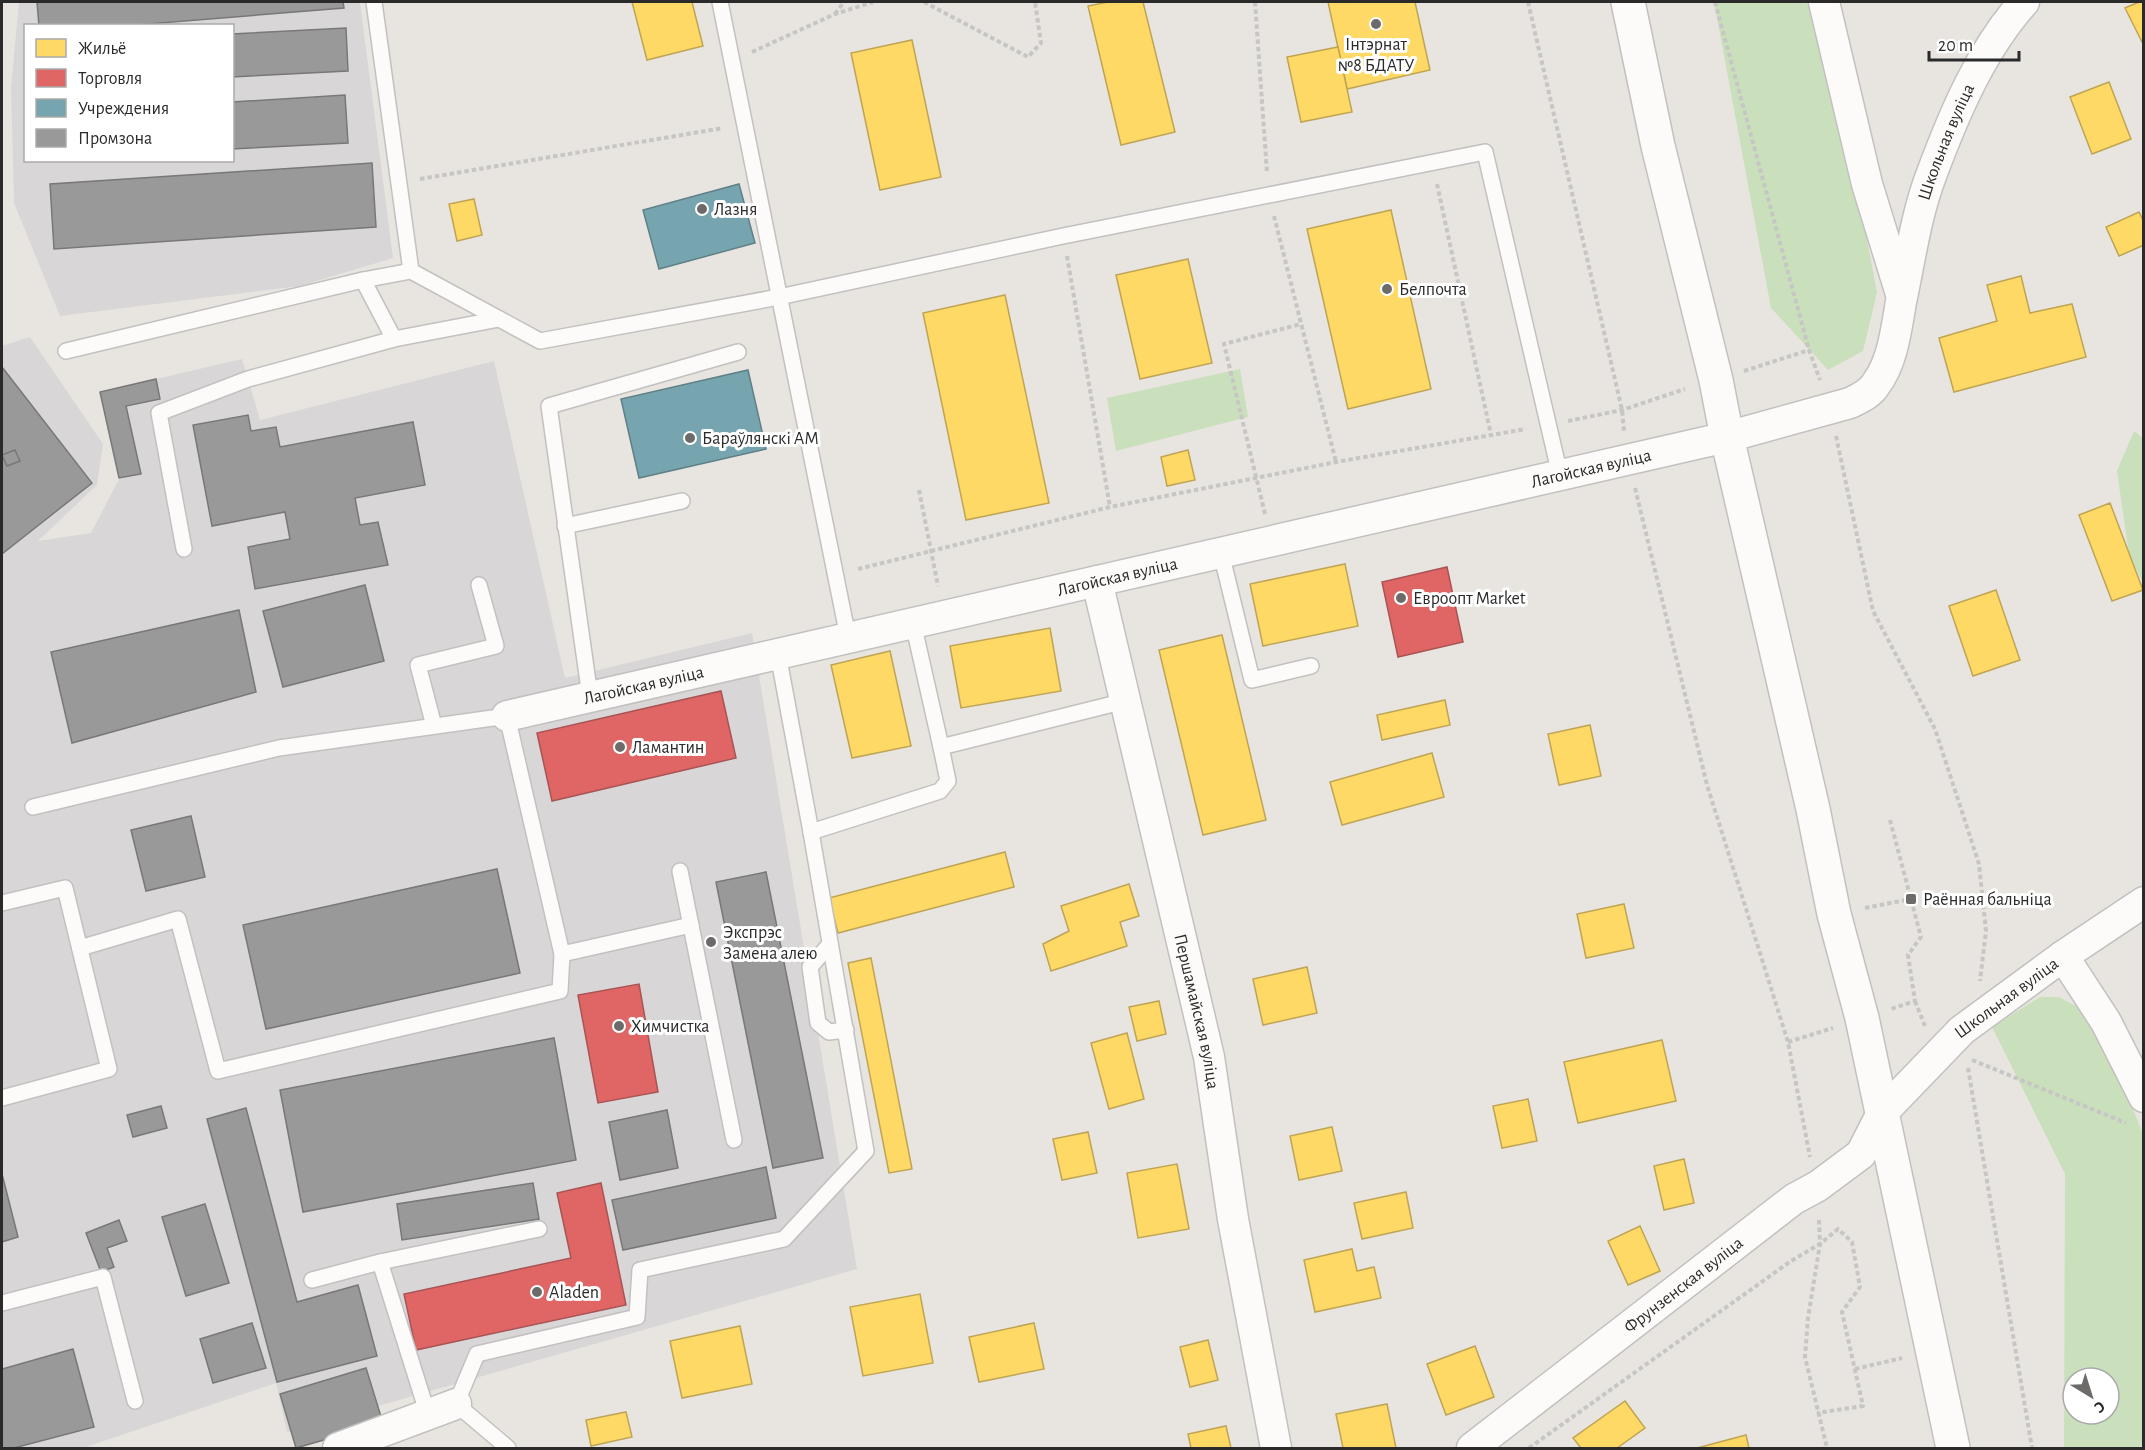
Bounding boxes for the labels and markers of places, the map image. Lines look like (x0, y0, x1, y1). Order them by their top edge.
marker: Інтэрнат №8 БДАТУ (1369, 17, 1383, 31)
place label: Інтэрнат №8 БДАТУ (1338, 36, 1414, 75)
place label: Лазня (714, 201, 757, 219)
marker: Лазня (695, 202, 709, 216)
place label: Белпочта (1399, 281, 1467, 299)
marker: Белпочта (1380, 282, 1394, 296)
place label: Бараўлянскі АМ (702, 430, 819, 448)
marker: Бараўлянскі АМ (683, 431, 697, 445)
place label: Евроопт Market (1413, 590, 1526, 608)
marker: Евроопт Market (1394, 591, 1408, 605)
place label: Ламантин (632, 739, 704, 757)
marker: Ламантин (613, 740, 627, 754)
place label: Раённая бальніца (1923, 890, 2052, 909)
marker: Раённая бальніца (1904, 892, 1918, 906)
place label: Экспрэс Замена алею (723, 924, 817, 963)
marker: Экспрэс Замена алею (704, 935, 718, 949)
place label: Химчистка (631, 1018, 710, 1036)
marker: Химчистка (612, 1019, 626, 1033)
place label: Aladen (549, 1284, 599, 1302)
marker: Aladen (530, 1285, 544, 1299)

